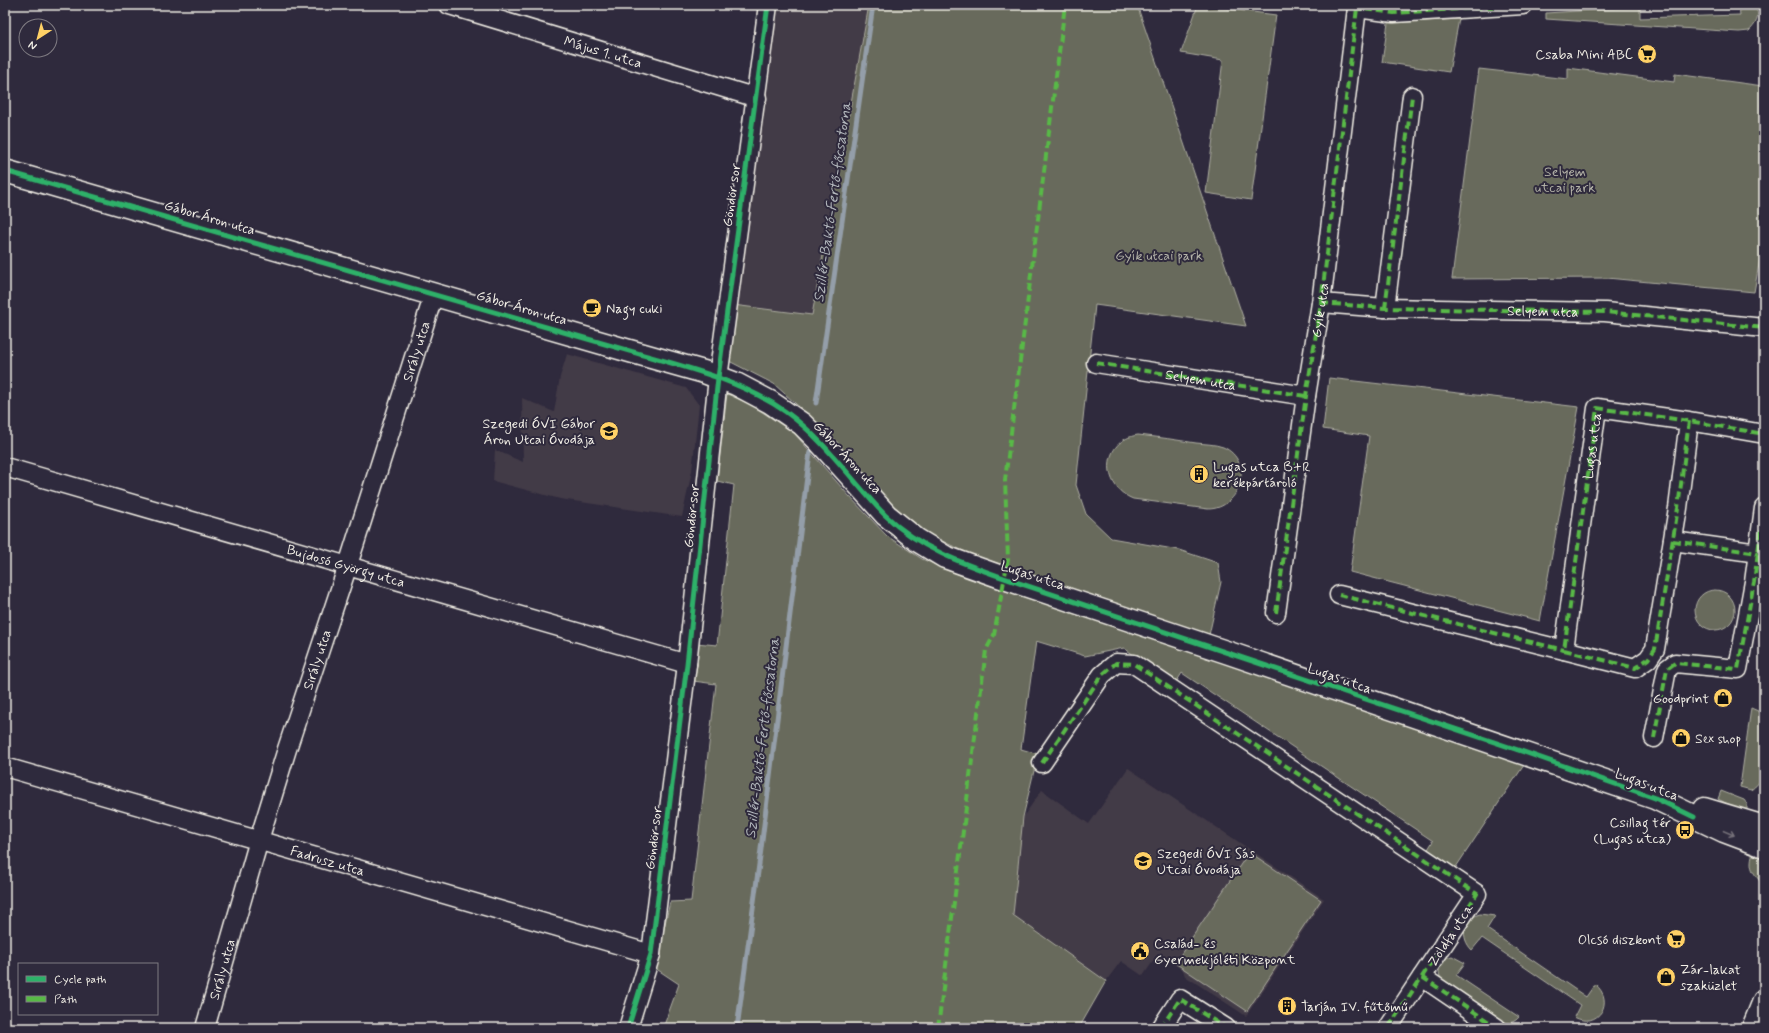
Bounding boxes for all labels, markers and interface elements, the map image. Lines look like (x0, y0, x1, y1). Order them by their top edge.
north arrow (18, 18, 58, 58)
street label: Május 1. utca (562, 32, 644, 73)
text: N (26, 37, 40, 53)
supermarket icon: Csaba Mini ABC (1636, 43, 1658, 65)
place label: Csaba Mini ABC (1535, 46, 1633, 64)
water label: Szillér-Baktó-Fertő-főcsatorna (809, 100, 857, 303)
street label: Göndör sor (719, 162, 745, 228)
park label: Selyem utcai park (1535, 163, 1595, 197)
street label: Gábor Áron utca (162, 196, 257, 240)
park label: Gyík utcai park (1115, 247, 1203, 265)
street label: Gyík utca (1308, 282, 1333, 339)
street label: Gábor Áron utca (474, 286, 569, 330)
cafe icon: Nagy cuki (581, 297, 603, 319)
place label: Nagy cuki (606, 300, 663, 320)
street label: Selyem utca (1507, 302, 1579, 322)
street label: Sirály utca (399, 319, 435, 384)
street label: Selyem utca (1164, 366, 1237, 395)
street label: Lugas utca (1579, 412, 1606, 480)
place label: Szegedi ÓVI Gábor Áron Utcai Óvodája (482, 415, 595, 449)
street label: Gábor Áron utca (809, 417, 886, 498)
school or university icon: Szegedi ÓVI Gábor Áron Utcai Óvodája (598, 420, 620, 442)
place label: Lugas utca B+R kerékpártároló (1213, 458, 1310, 492)
building icon: Lugas utca B+R kerékpártároló (1188, 463, 1210, 485)
street label: Göndör sor (680, 483, 704, 549)
street label: Bujdosó György utca (285, 541, 407, 592)
street label: Lugas utca (998, 557, 1067, 597)
street label: Sirály utca (299, 627, 336, 692)
water label: Szillér-Baktó-Fertő-főcsatorna (741, 636, 785, 840)
street label: Lugas utca (1305, 660, 1374, 700)
shop icon: Goodprint (1712, 687, 1734, 709)
place label: Goodprint (1653, 690, 1709, 708)
shop icon: Sex shop (1670, 727, 1692, 749)
place label: Sex shop (1695, 730, 1741, 748)
street label: Lugas utca (1612, 765, 1681, 807)
street label: Göndör sor (641, 805, 667, 871)
place label: Csillag tér (Lugas utca) (1593, 814, 1671, 850)
bus stop icon: Csillag tér (Lugas utca) (1674, 819, 1696, 841)
one-way arrow (1722, 829, 1734, 837)
street label: Fadrusz utca (288, 842, 367, 881)
place label: Szegedi ÓVI Sás Utcai Óvodája (1157, 845, 1255, 879)
school or university icon: Szegedi ÓVI Sás Utcai Óvodája (1132, 850, 1154, 872)
street label: Zöldfa utca (1424, 900, 1478, 970)
supermarket icon: Olcsó diszkont (1665, 928, 1687, 950)
place label: Olcsó diszkont (1578, 931, 1662, 949)
place label: Család- és Gyermekjóléti Központ (1154, 935, 1296, 969)
street label: Sirály utca (206, 937, 240, 1002)
public building icon: Család- és Gyermekjóléti Központ (1129, 940, 1151, 962)
place label: Zár-lakat szaküzlet (1680, 961, 1741, 995)
legend (18, 963, 158, 1015)
shop icon: Zár-lakat szaküzlet (1655, 966, 1677, 988)
text: Cycle path (54, 972, 106, 988)
text: Path (54, 992, 77, 1008)
building icon: Tarján IV. fűtőmű (1276, 995, 1298, 1017)
place label: Tarján IV. fűtőmű (1301, 998, 1408, 1016)

